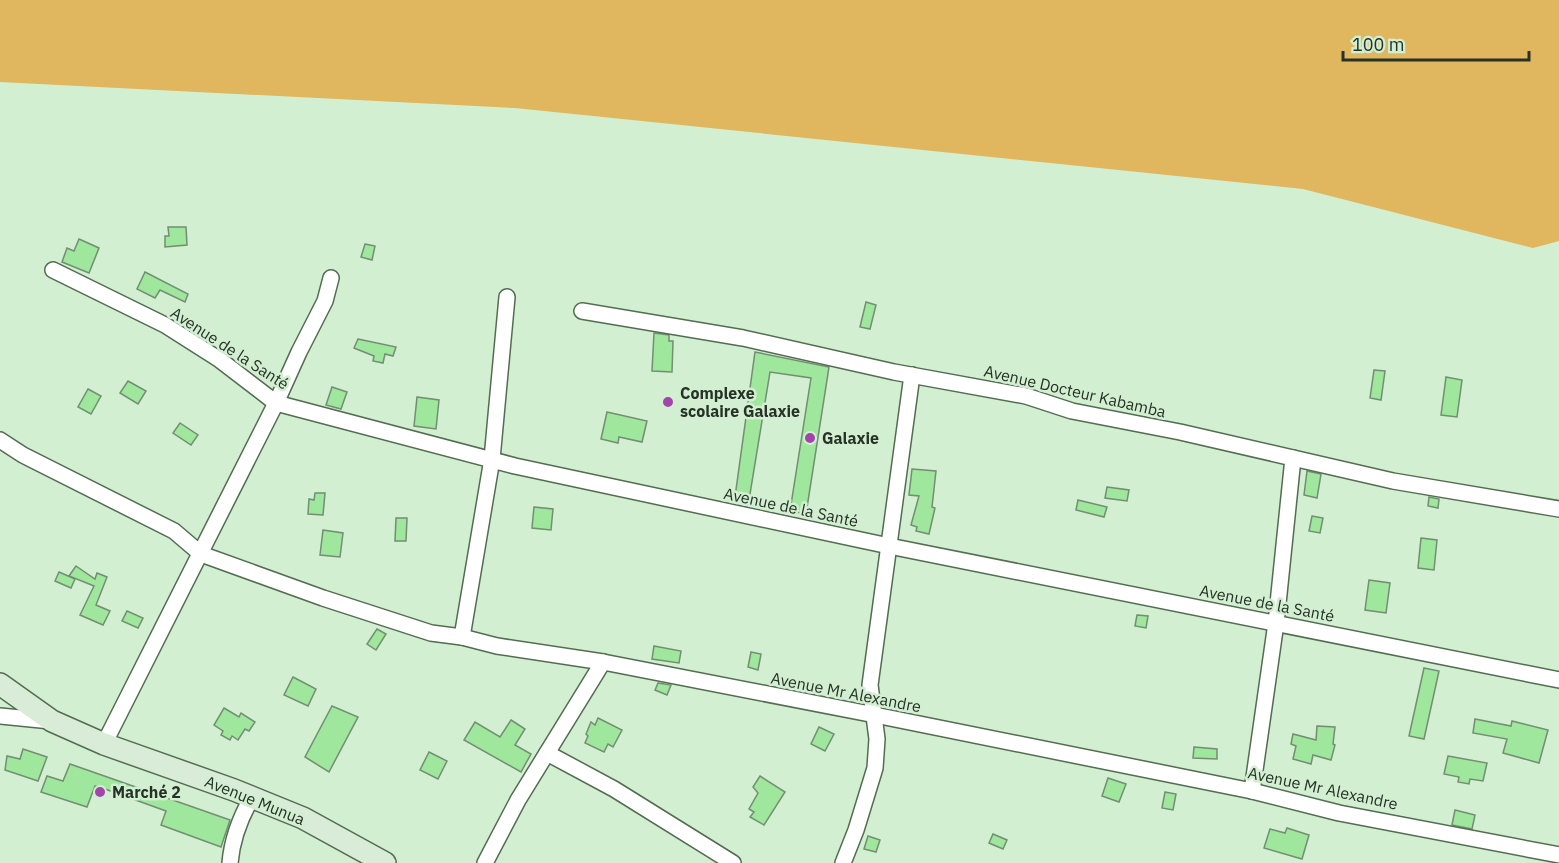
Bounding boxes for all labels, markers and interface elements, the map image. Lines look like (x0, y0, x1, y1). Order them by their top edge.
scale bar (1343, 24, 1529, 62)
text: 100 m (1352, 33, 1404, 56)
street label: Avenue de la Santé (167, 302, 293, 394)
street label: Avenue Docteur Kabamba (982, 360, 1168, 422)
place label: Complexe scolaire Galaxie (680, 383, 800, 421)
marker: Complexe scolaire Galaxie (661, 395, 675, 409)
place label: Galaxie (822, 428, 879, 448)
marker: Galaxie (803, 431, 817, 445)
street label: Avenue de la Santé (722, 483, 860, 531)
street label: Avenue de la Santé (1198, 580, 1336, 626)
street label: Avenue Mr Alexandre (769, 668, 923, 716)
street label: Avenue Mr Alexandre (1246, 762, 1400, 814)
street label: Avenue Munua (202, 771, 308, 829)
place label: Marché 2 (112, 782, 181, 802)
marker: Marché 2 (93, 785, 107, 799)

